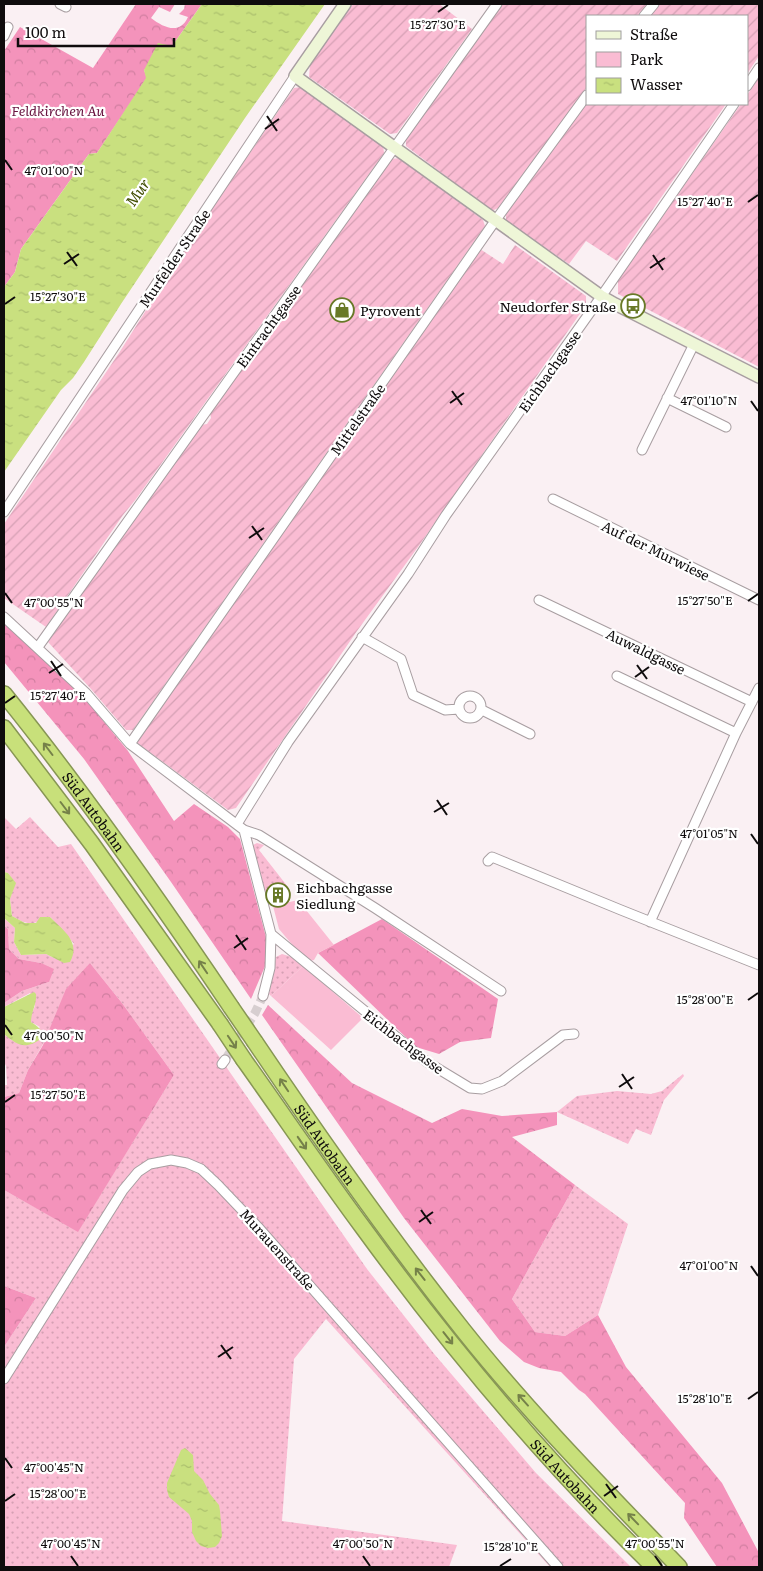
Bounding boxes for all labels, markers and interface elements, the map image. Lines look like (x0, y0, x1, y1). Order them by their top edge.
scale bar (18, 15, 174, 47)
text: 15°27'30"E (410, 15, 466, 33)
legend (586, 15, 748, 105)
text: 100 m (25, 20, 66, 43)
text: Straße (630, 22, 678, 45)
text: Park (630, 47, 664, 70)
text: Wasser (630, 72, 682, 95)
park label: Feldkirchen Au (11, 100, 105, 120)
text: 47°01'00"N (24, 161, 84, 179)
water label: Mur (119, 173, 155, 211)
text: 15°27'40"E (677, 192, 733, 210)
street label: Murfelder Straße (133, 205, 215, 311)
street label: Eintrachtgasse (231, 280, 305, 372)
text: 15°27'30"E (30, 287, 86, 305)
bus stop icon: Neudorfer Straße (620, 293, 646, 319)
place label: Neudorfer Straße (499, 296, 616, 316)
shop icon: Pyrovent (329, 297, 355, 323)
place label: Pyrovent (360, 300, 421, 320)
street label: Eichbachgasse (513, 326, 585, 416)
street label: Mittelstraße (325, 379, 389, 459)
text: 47°01'10"N (681, 391, 737, 409)
street label: Auf der Murwiese (599, 515, 713, 585)
text: 15°27'50"E (677, 591, 733, 609)
text: 47°00'55"N (24, 593, 84, 611)
street label: Auwaldgasse (603, 623, 689, 679)
text: 15°27'40"E (30, 686, 86, 704)
one-way arrow (43, 742, 53, 756)
street label: Süd Autobahn (58, 767, 130, 855)
one-way arrow (60, 801, 71, 814)
text: 47°01'05"N (680, 824, 738, 842)
place label: Eichbachgasse Siedlung (296, 877, 392, 913)
building icon: Eichbachgasse Siedlung (265, 882, 291, 908)
one-way arrow (198, 960, 209, 974)
text: 15°28'00"E (677, 990, 734, 1008)
street label: Eichbachgasse (359, 1004, 449, 1078)
text: 47°00'50"N (24, 1026, 84, 1044)
one-way arrow (227, 1035, 237, 1049)
one-way arrow (279, 1079, 289, 1093)
text: 15°27'50"E (30, 1085, 86, 1103)
street label: Süd Autobahn (290, 1100, 361, 1189)
one-way arrow (297, 1135, 307, 1149)
street label: Murauenstraße (236, 1204, 320, 1294)
text: 47°01'00"N (679, 1256, 739, 1274)
one-way arrow (415, 1267, 425, 1281)
one-way arrow (442, 1331, 453, 1344)
text: 15°28'10"E (678, 1389, 733, 1407)
one-way arrow (517, 1393, 529, 1406)
street label: Süd Autobahn (526, 1434, 605, 1517)
text: 47°00'45"N (24, 1458, 84, 1476)
text: 15°28'00"E (30, 1484, 87, 1502)
one-way arrow (627, 1513, 639, 1526)
text: 47°00'45"N (41, 1534, 101, 1552)
text: 47°00'50"N (333, 1534, 393, 1552)
text: 47°00'55"N (625, 1534, 685, 1552)
text: 15°28'10"E (484, 1537, 539, 1555)

